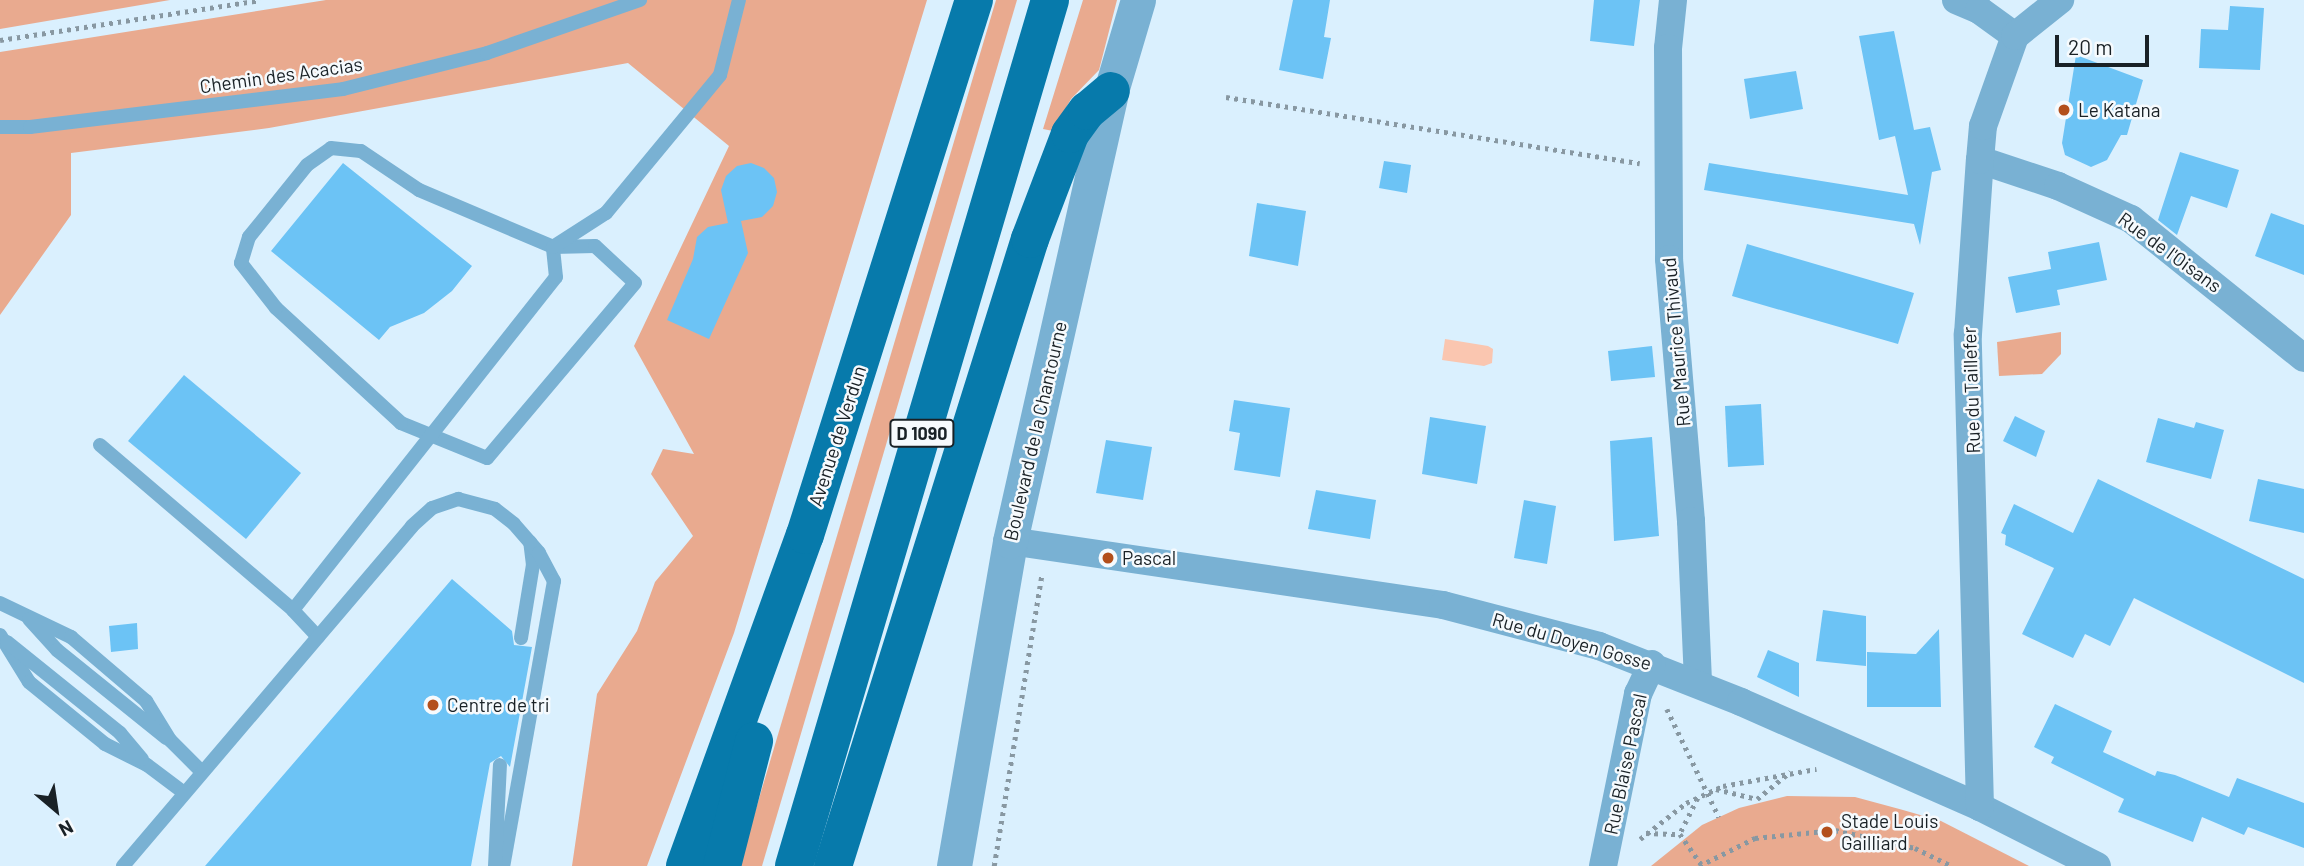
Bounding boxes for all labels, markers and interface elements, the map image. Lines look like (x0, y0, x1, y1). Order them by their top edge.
scale bar (2059, 21, 2154, 65)
text: 20 m (2068, 34, 2113, 59)
street label: Chemin des Acacias (198, 52, 364, 98)
place label: Le Katana (2078, 99, 2161, 121)
marker: Le Katana (2056, 102, 2072, 118)
street label: Rue de l'Oisans (2114, 207, 2226, 297)
street label: Rue Maurice Thivaud (1657, 256, 1695, 428)
street label: Boulevard de la Chantourne (999, 319, 1071, 543)
street label: Rue du Taillefer (1957, 326, 1985, 454)
street label: Avenue de Verdun (804, 363, 870, 509)
road number: D 1090 (889, 418, 955, 447)
place label: Pascal (1122, 547, 1176, 569)
marker: Pascal (1100, 550, 1116, 566)
street label: Rue du Doyen Gosse (1490, 607, 1654, 675)
street label: Rue Blaise Pascal (1599, 691, 1651, 837)
place label: Centre de tri (447, 694, 550, 716)
marker: Centre de tri (425, 697, 441, 713)
north arrow (21, 775, 91, 845)
place label: Stade Louis Gailliard (1841, 810, 1938, 854)
text: N (55, 816, 78, 842)
marker: Stade Louis Gailliard (1819, 824, 1835, 840)

